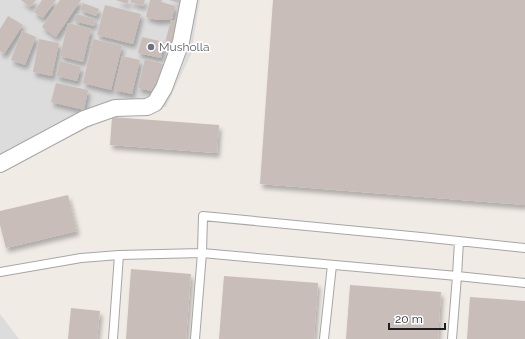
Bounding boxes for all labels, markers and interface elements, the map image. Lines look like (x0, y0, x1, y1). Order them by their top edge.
place label: Musholla (159, 40, 210, 54)
marker: Musholla (146, 42, 156, 52)
scale bar (389, 305, 445, 331)
text: 20 m (395, 312, 423, 326)

